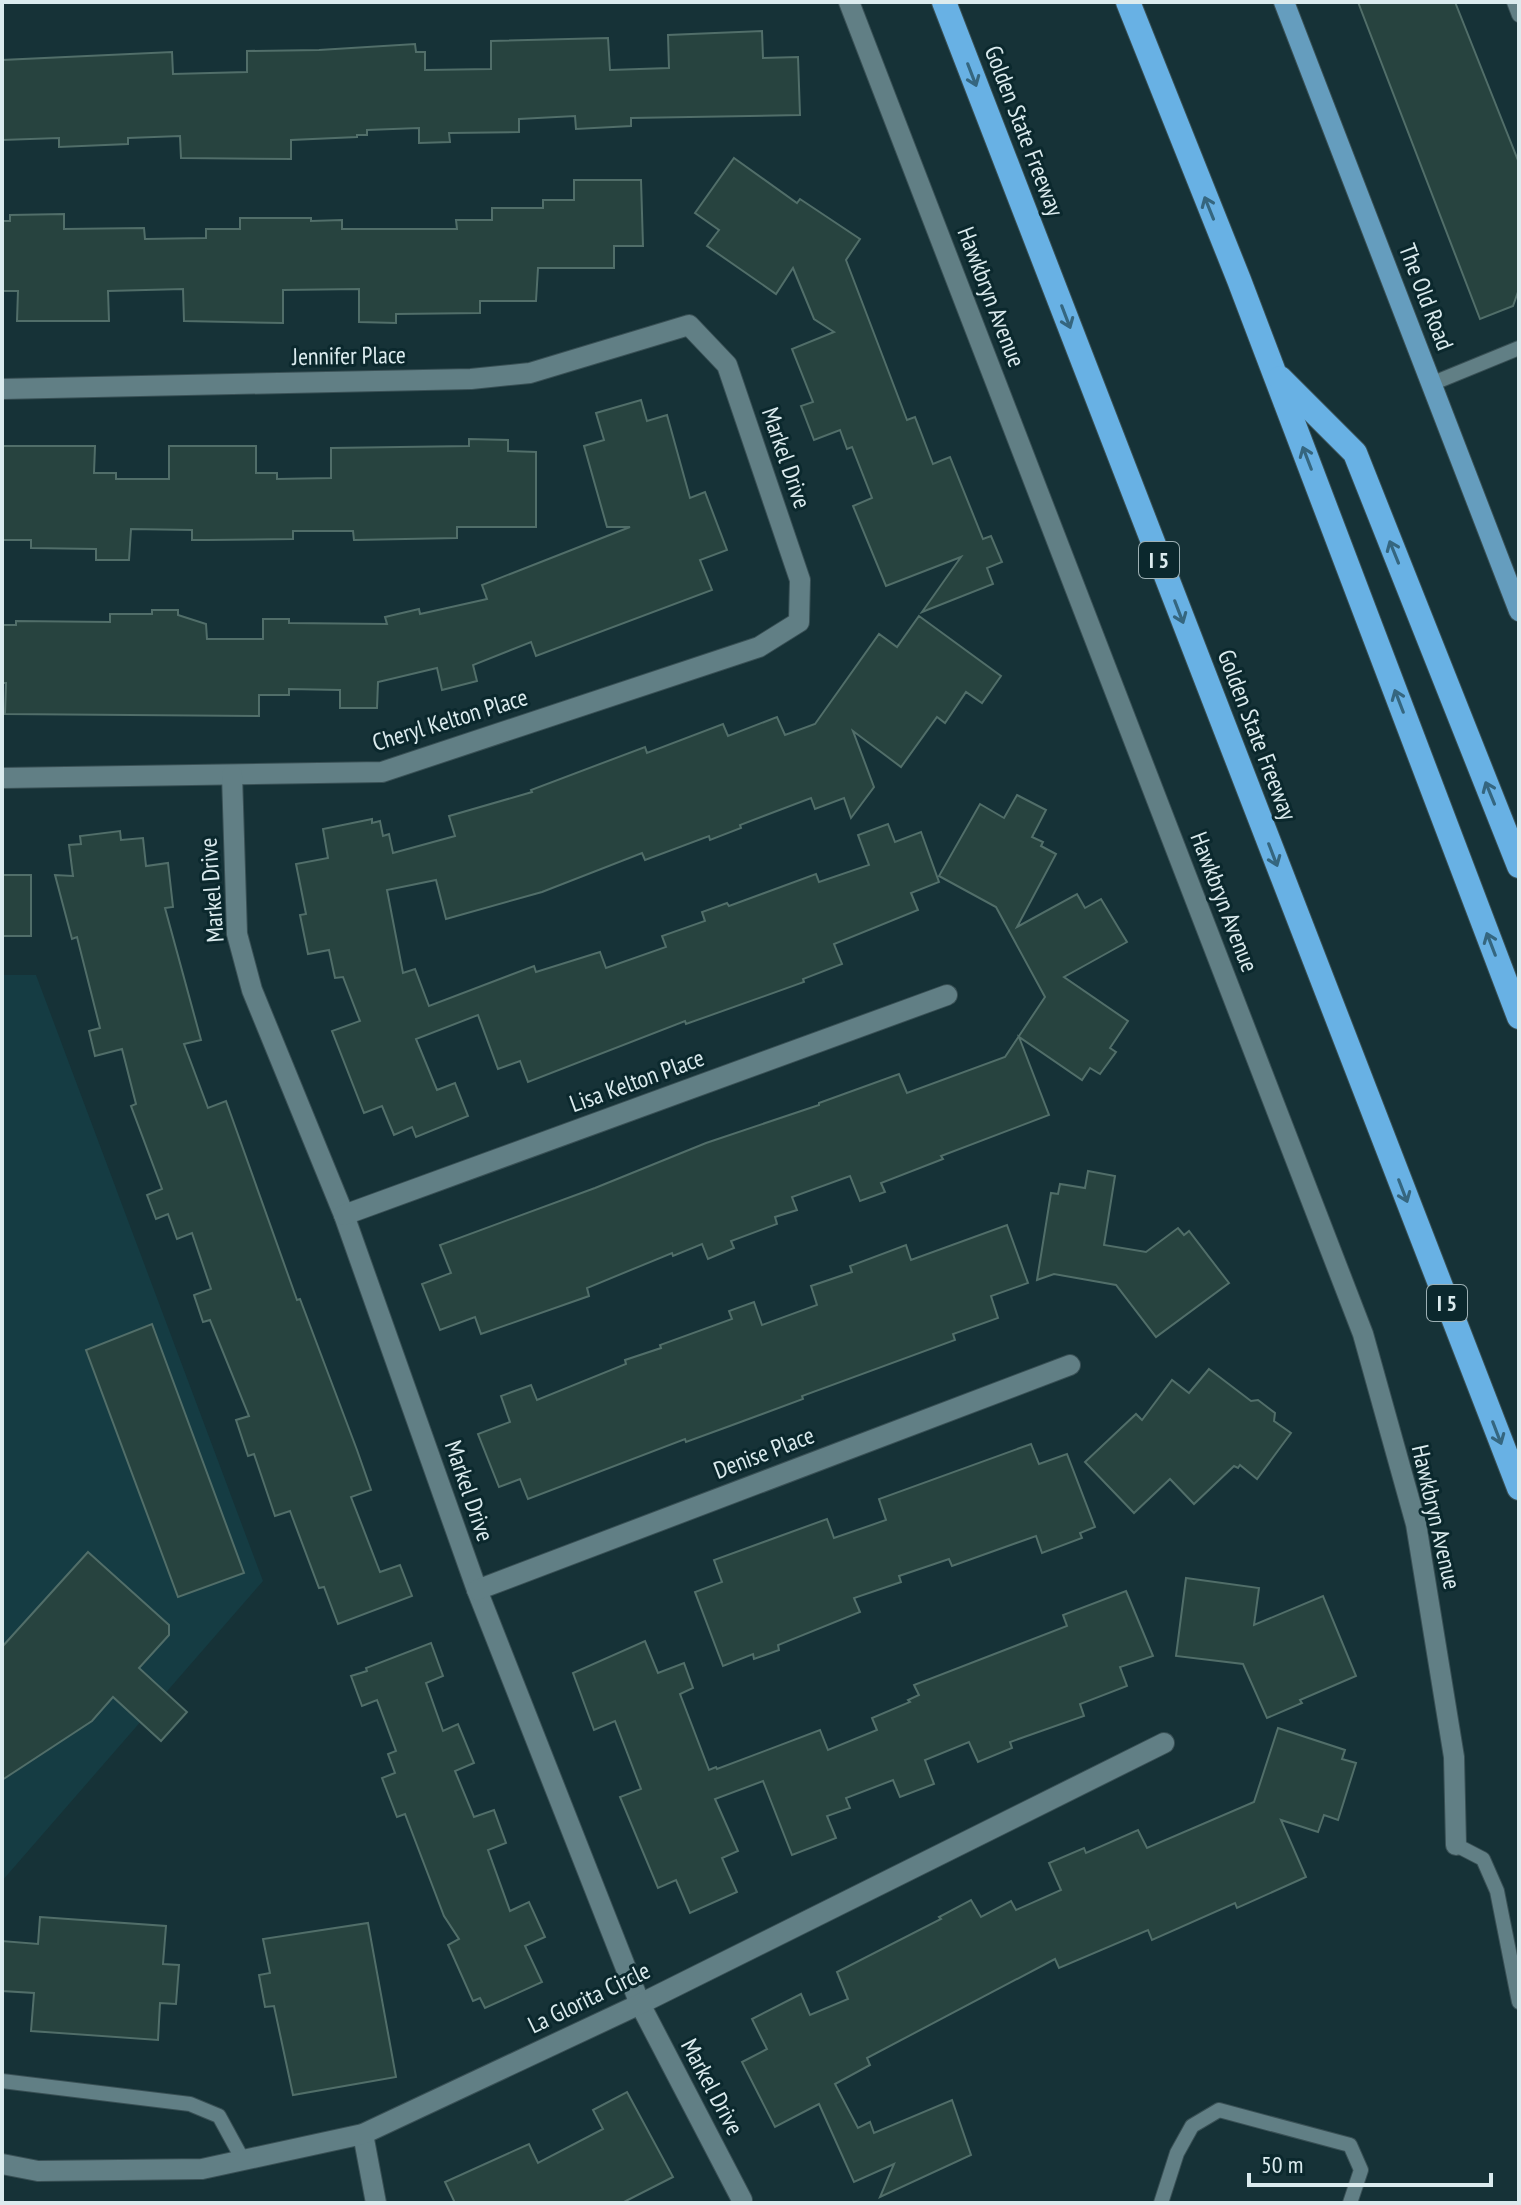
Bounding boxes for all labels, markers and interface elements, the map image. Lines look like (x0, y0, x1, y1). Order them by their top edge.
street label: Golden State Freeway (978, 41, 1071, 221)
one-way arrow (966, 62, 980, 87)
one-way arrow (1201, 196, 1215, 221)
street label: Hawkbryn Avenue (951, 222, 1032, 371)
street label: The Old Road (1392, 239, 1461, 354)
one-way arrow (1060, 304, 1074, 329)
street label: Jennifer Place (291, 339, 406, 372)
street label: Markel Drive (755, 403, 818, 512)
one-way arrow (1299, 446, 1313, 471)
one-way arrow (1386, 540, 1400, 565)
road number: I 5 (1139, 542, 1179, 578)
one-way arrow (1173, 599, 1187, 624)
street label: Golden State Freeway (1211, 645, 1304, 825)
street label: Cheryl Kelton Place (369, 681, 531, 758)
one-way arrow (1391, 689, 1405, 714)
one-way arrow (1482, 781, 1496, 806)
street label: Hawkbryn Avenue (1184, 827, 1265, 976)
street label: Markel Drive (192, 837, 231, 943)
one-way arrow (1267, 842, 1281, 867)
one-way arrow (1483, 932, 1497, 957)
street label: Lisa Kelton Place (565, 1042, 708, 1119)
one-way arrow (1397, 1178, 1411, 1203)
road number: I 5 (1427, 1285, 1467, 1321)
street label: Denise Place (709, 1419, 819, 1486)
one-way arrow (1491, 1420, 1506, 1445)
street label: Markel Drive (438, 1436, 501, 1545)
street label: Hawkbryn Avenue (1405, 1441, 1468, 1592)
street label: La Glorita Circle (523, 1955, 655, 2040)
street label: Markel Drive (674, 2033, 751, 2140)
scale bar (1249, 2137, 1491, 2187)
text: 50 m (1261, 2149, 1303, 2180)

